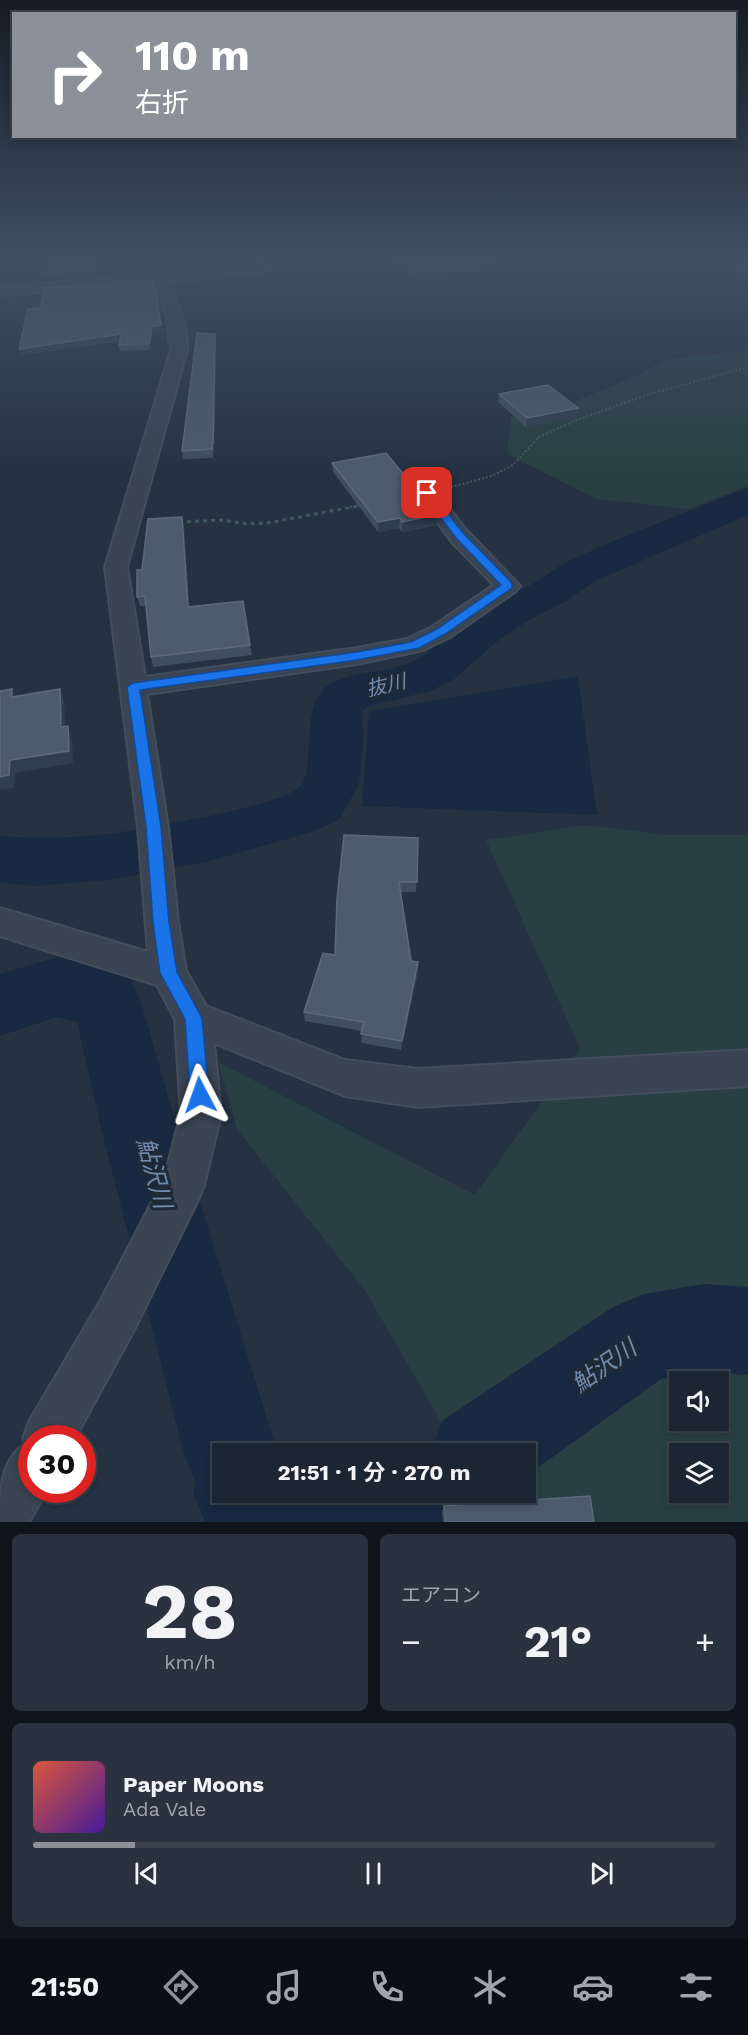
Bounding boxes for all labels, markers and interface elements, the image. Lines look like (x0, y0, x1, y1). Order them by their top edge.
text: 110 m (135, 31, 250, 80)
icon: right (36, 36, 114, 114)
text: 右折 (135, 87, 189, 119)
pin (401, 467, 452, 518)
icon: arrive (410, 476, 443, 509)
water label: 抜川 (364, 668, 410, 701)
position arrow (168, 1063, 232, 1127)
water label: 鮎沢川 (131, 1135, 178, 1214)
water label: 鮎沢川 (566, 1332, 644, 1398)
map controls (669, 1371, 729, 1503)
button: sound (669, 1371, 729, 1431)
speed limit sign: 30 (18, 1425, 96, 1503)
button: layers (669, 1443, 729, 1503)
text: 21:51 · 1 分 · 270 m (277, 1460, 471, 1485)
text: 28 (142, 1565, 238, 1657)
text: エアコン (401, 1583, 481, 1607)
text: 21° (524, 1615, 592, 1668)
text: − (401, 1622, 421, 1661)
text: + (695, 1622, 715, 1661)
text: km/h (164, 1650, 216, 1674)
text: Paper Moons (123, 1772, 264, 1797)
text: Ada Vale (123, 1797, 206, 1821)
icon: previous (130, 1857, 163, 1890)
icon: pause (357, 1857, 390, 1890)
icon: next (585, 1857, 618, 1890)
icon: directions (160, 1966, 202, 2008)
icon: music (263, 1966, 305, 2008)
icon: phone (366, 1966, 408, 2008)
icon: climate (469, 1966, 511, 2008)
icon: car (572, 1966, 614, 2008)
icon: filters (675, 1966, 717, 2008)
text: 21:50 (30, 1971, 100, 2003)

